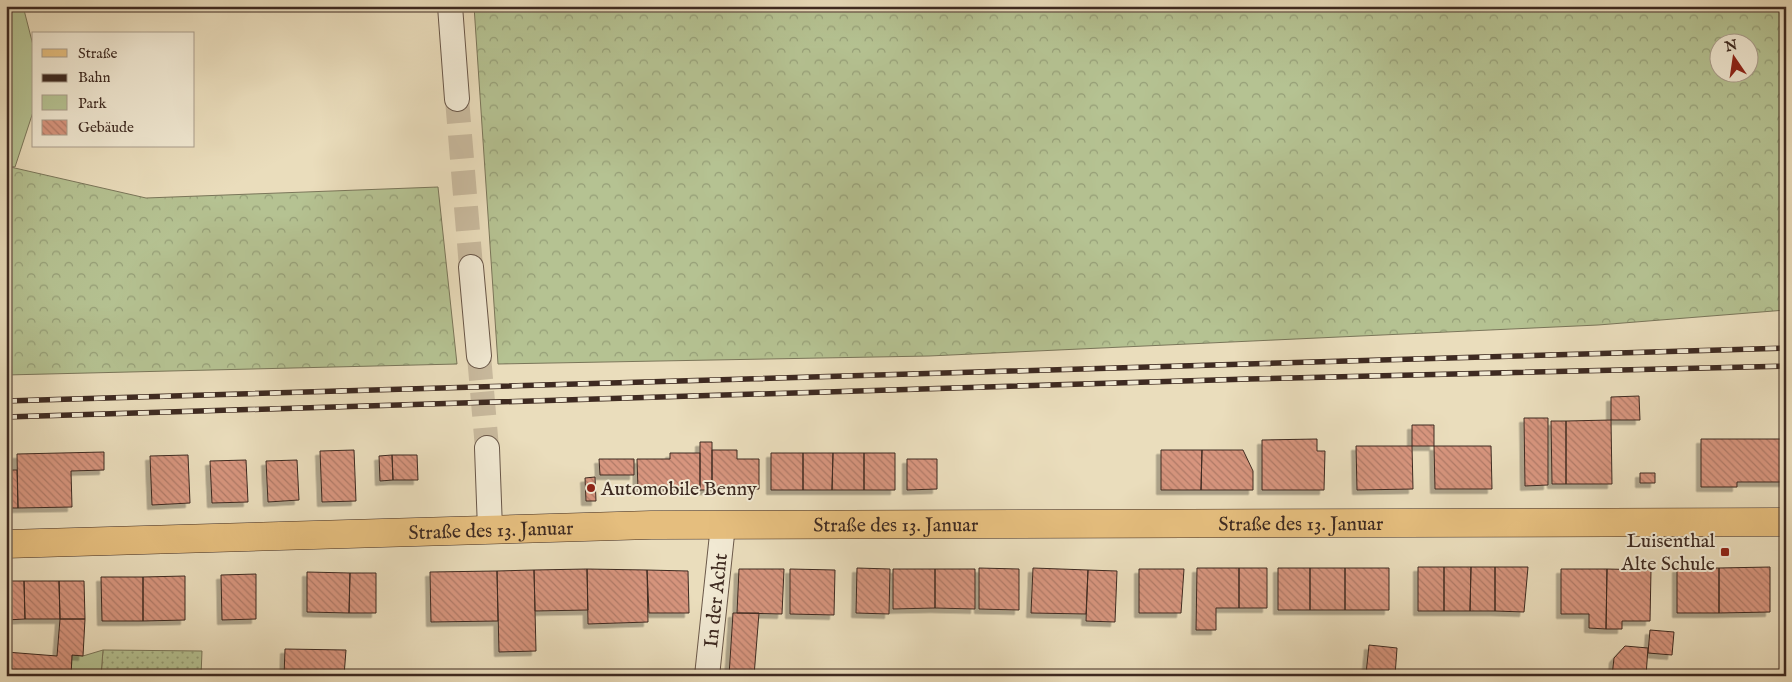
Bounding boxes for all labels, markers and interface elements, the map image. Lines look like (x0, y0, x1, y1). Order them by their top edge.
legend (32, 32, 195, 148)
north arrow (1710, 32, 1760, 82)
text: N (1722, 36, 1739, 57)
text: Straße (78, 44, 118, 63)
text: Bahn (78, 68, 110, 87)
text: Park (78, 94, 108, 113)
text: Gebäude (78, 118, 134, 137)
place label: Automobile Benny (600, 477, 757, 502)
marker: Automobile Benny (585, 482, 597, 494)
street label: Straße des 13. Januar (1218, 512, 1384, 538)
street label: Straße des 13. Januar (813, 513, 979, 539)
street label: Straße des 13. Januar (408, 516, 574, 546)
place label: Luisenthal Alte Schule (1620, 529, 1716, 577)
marker: Luisenthal Alte Schule (1719, 546, 1731, 558)
street label: In der Acht (699, 552, 734, 649)

